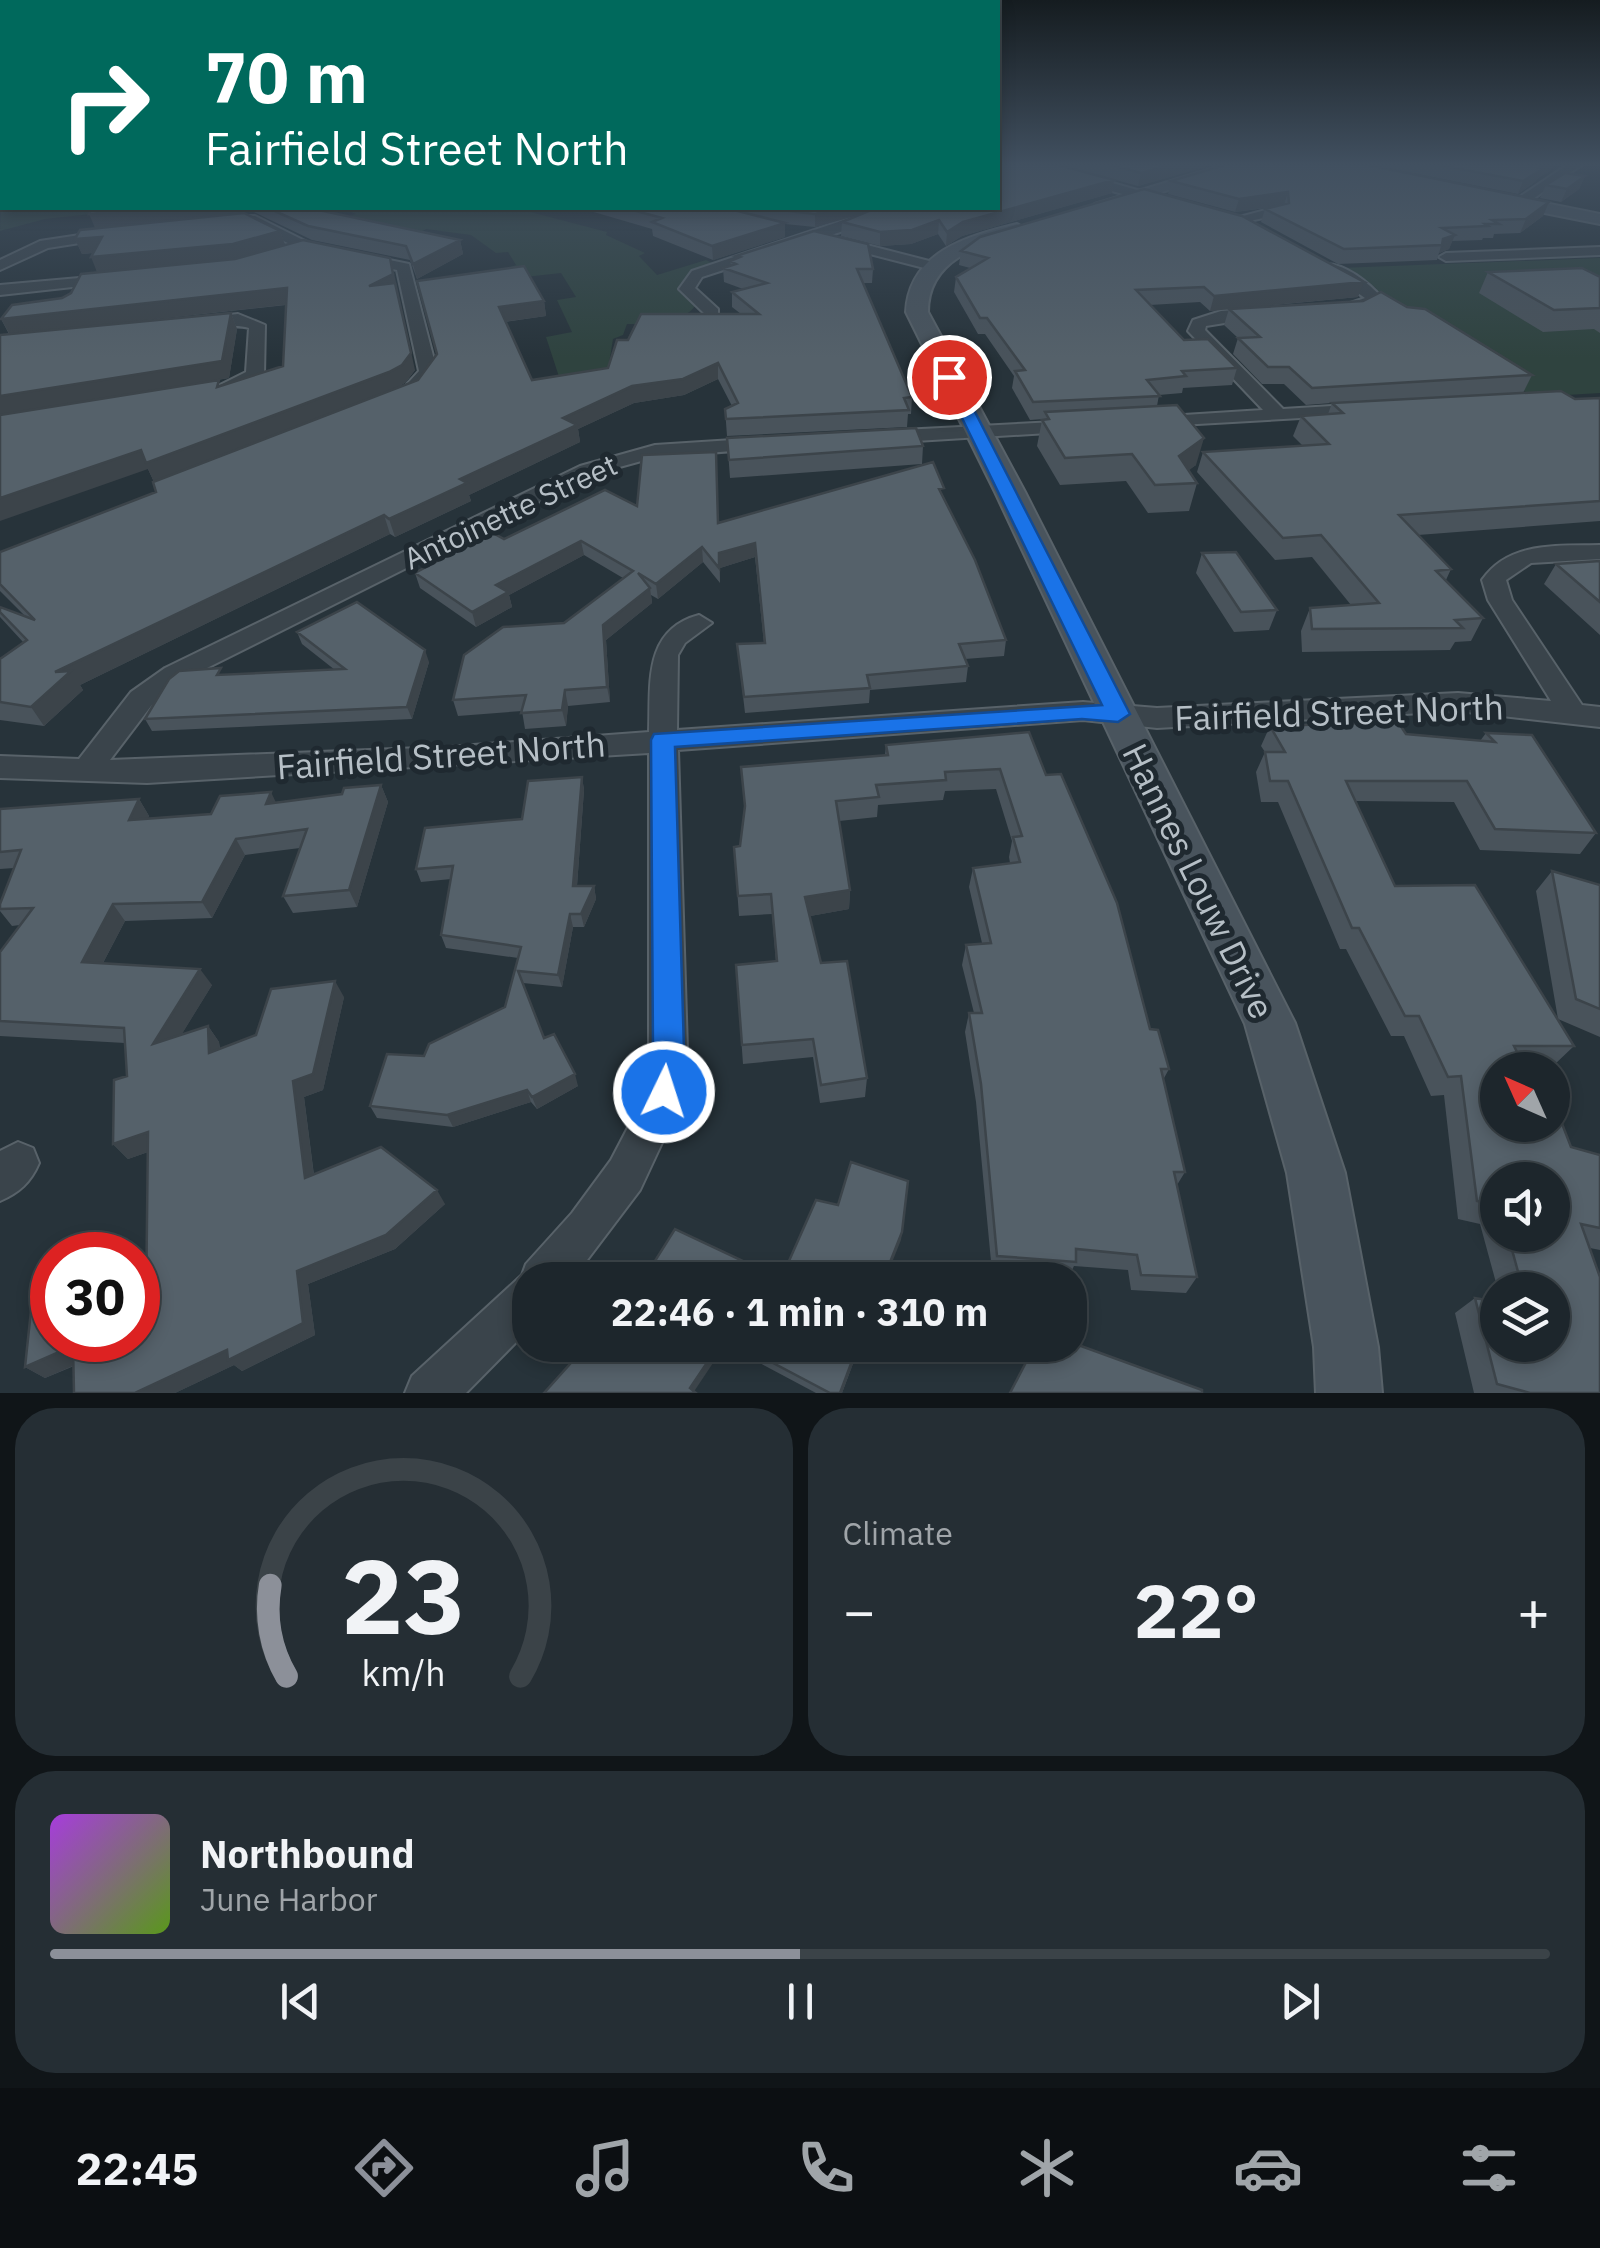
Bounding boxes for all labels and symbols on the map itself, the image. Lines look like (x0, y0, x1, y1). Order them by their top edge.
pin (907, 335, 992, 420)
street label: Antoinette Street (397, 445, 623, 577)
street label: Fairfield Street North (1174, 683, 1504, 741)
street label: Fairfield Street North (275, 721, 607, 789)
street label: Hannes Louw Drive (1112, 736, 1286, 1026)
position arrow (612, 1040, 716, 1144)
north arrow (1480, 1052, 1570, 1142)
speed limit sign: 30 (30, 1232, 160, 1362)

